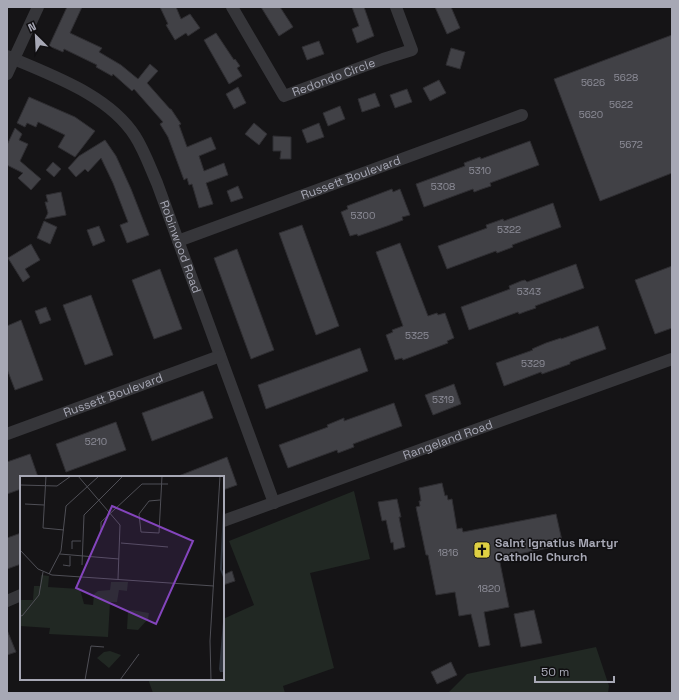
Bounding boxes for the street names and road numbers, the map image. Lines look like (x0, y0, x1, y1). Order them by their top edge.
street label: Redondo Circle (290, 55, 377, 100)
street label: Russett Boulevard (299, 152, 403, 203)
street label: Robinwood Road (156, 198, 205, 295)
street label: Russett Boulevard (61, 370, 165, 421)
street label: Rangeland Road (401, 416, 495, 463)

